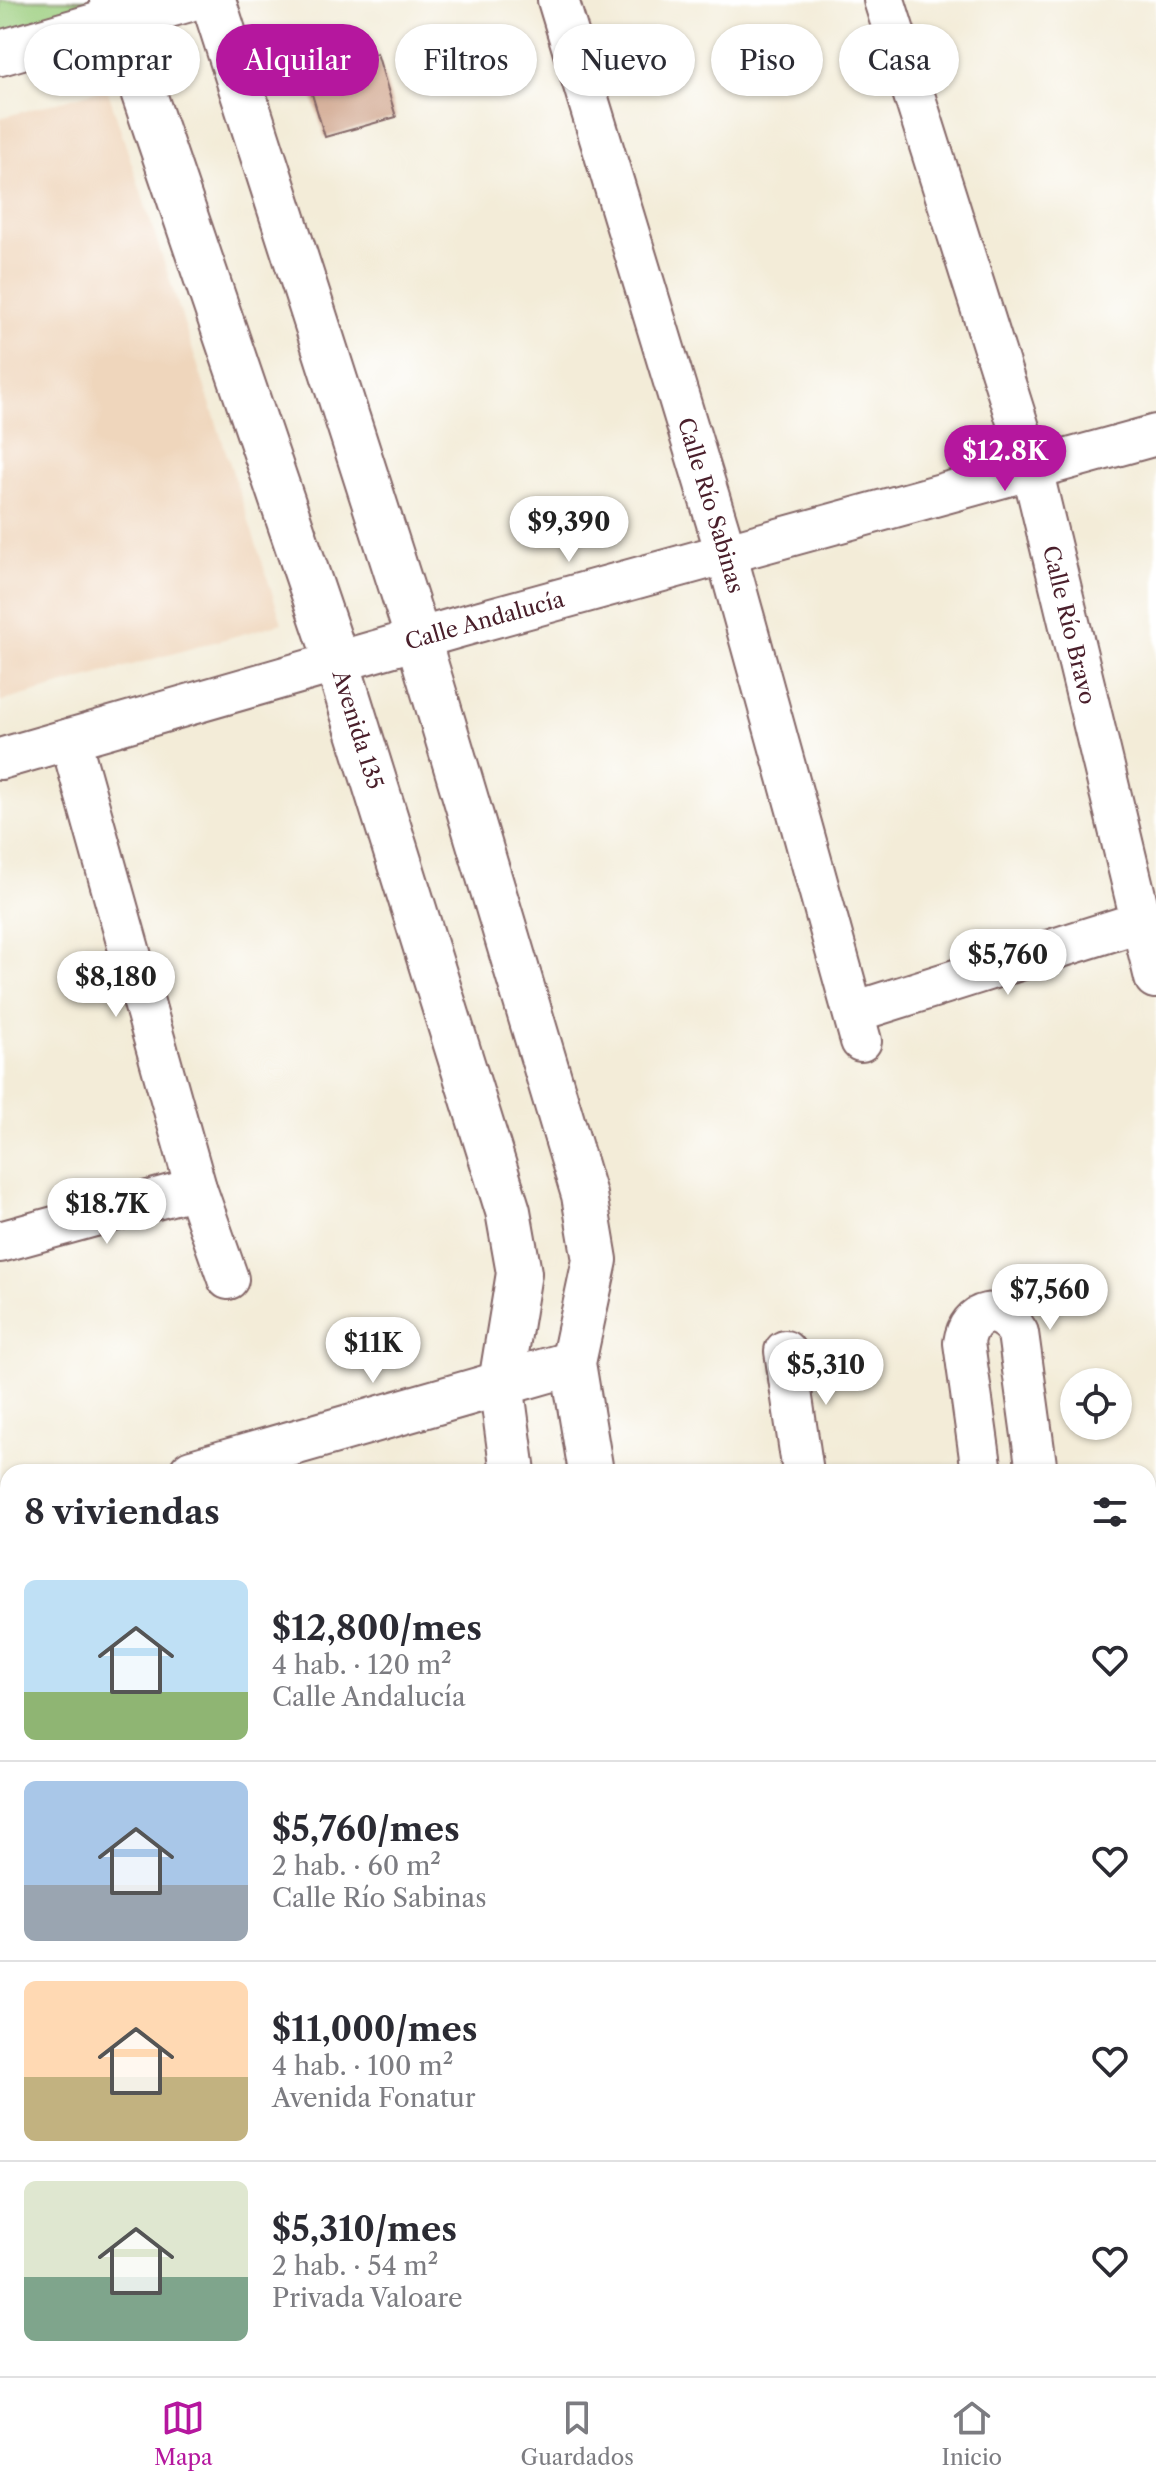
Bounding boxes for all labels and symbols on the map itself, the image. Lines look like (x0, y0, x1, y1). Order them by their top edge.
street label: Calle Río Sabinas (672, 414, 749, 596)
pin: $12.8K (940, 425, 1070, 493)
pin: $9,390 (504, 496, 634, 564)
street label: Calle Río Bravo (1037, 543, 1101, 707)
street label: Calle Andalucía (402, 586, 568, 656)
street label: Avenida 135 (326, 666, 389, 793)
pin: $5,760 (943, 929, 1073, 997)
pin: $8,180 (51, 951, 181, 1019)
pin: $18.7K (42, 1178, 172, 1246)
pin: $7,560 (985, 1264, 1115, 1332)
pin: $11K (326, 1317, 420, 1385)
pin: $5,310 (761, 1339, 891, 1407)

